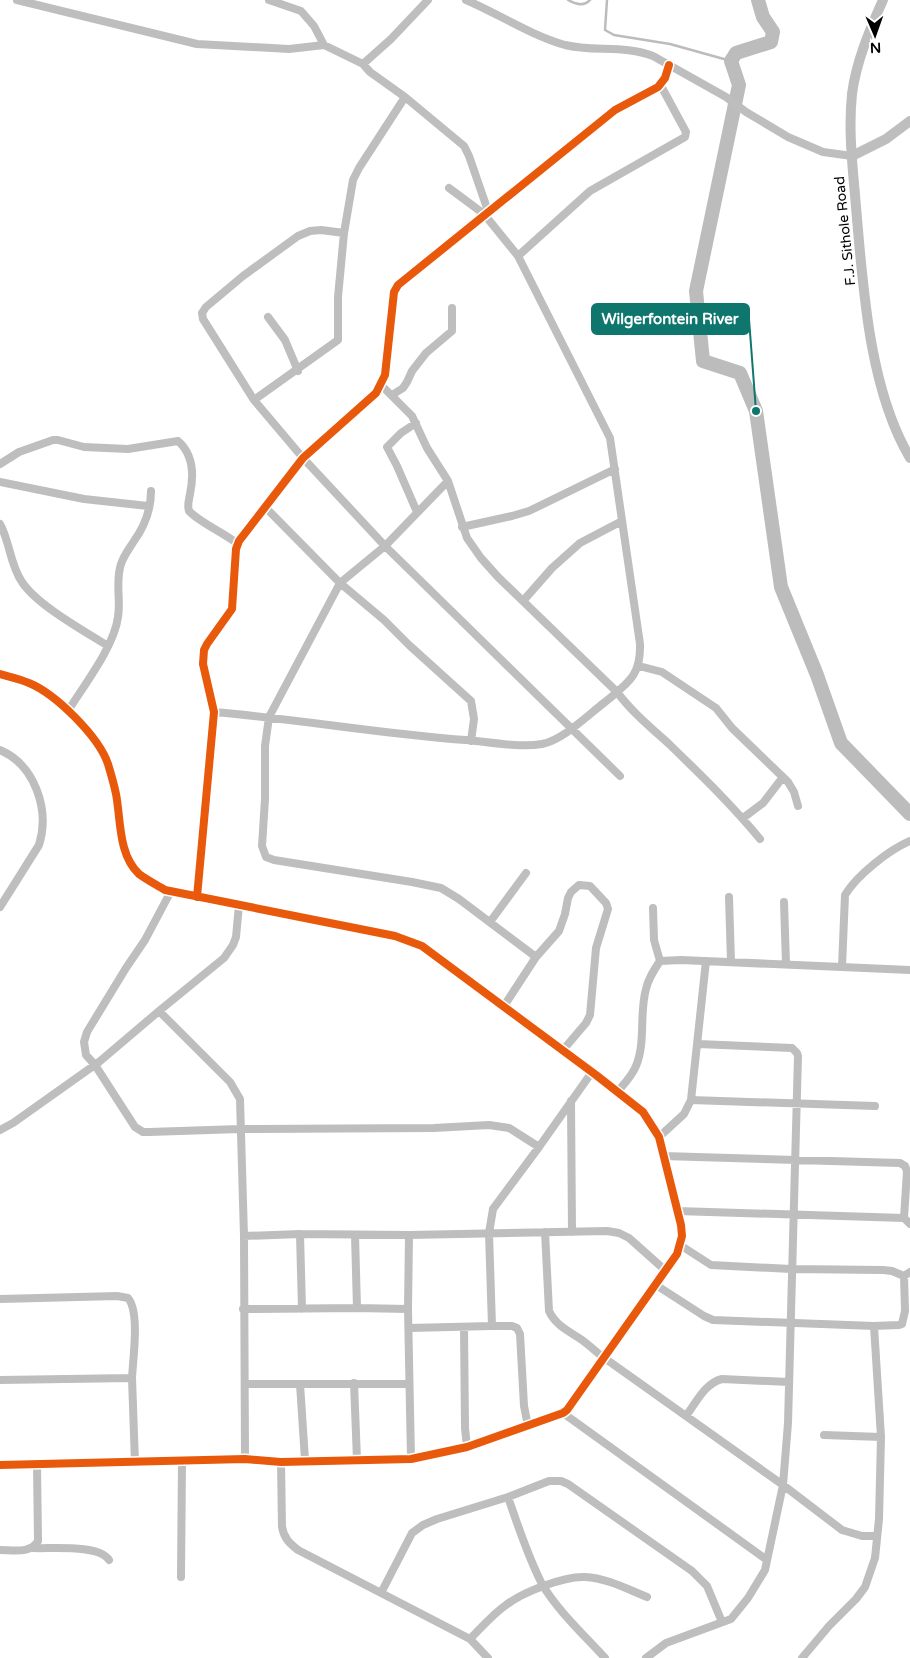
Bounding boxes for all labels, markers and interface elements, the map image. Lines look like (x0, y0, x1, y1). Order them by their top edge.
north arrow (850, 10, 900, 60)
text: N (870, 39, 881, 56)
street label: F.J. Sithole Road (831, 175, 859, 287)
callout: Wilgerfontein River (592, 304, 749, 334)
text: Wilgerfontein River (602, 310, 739, 329)

